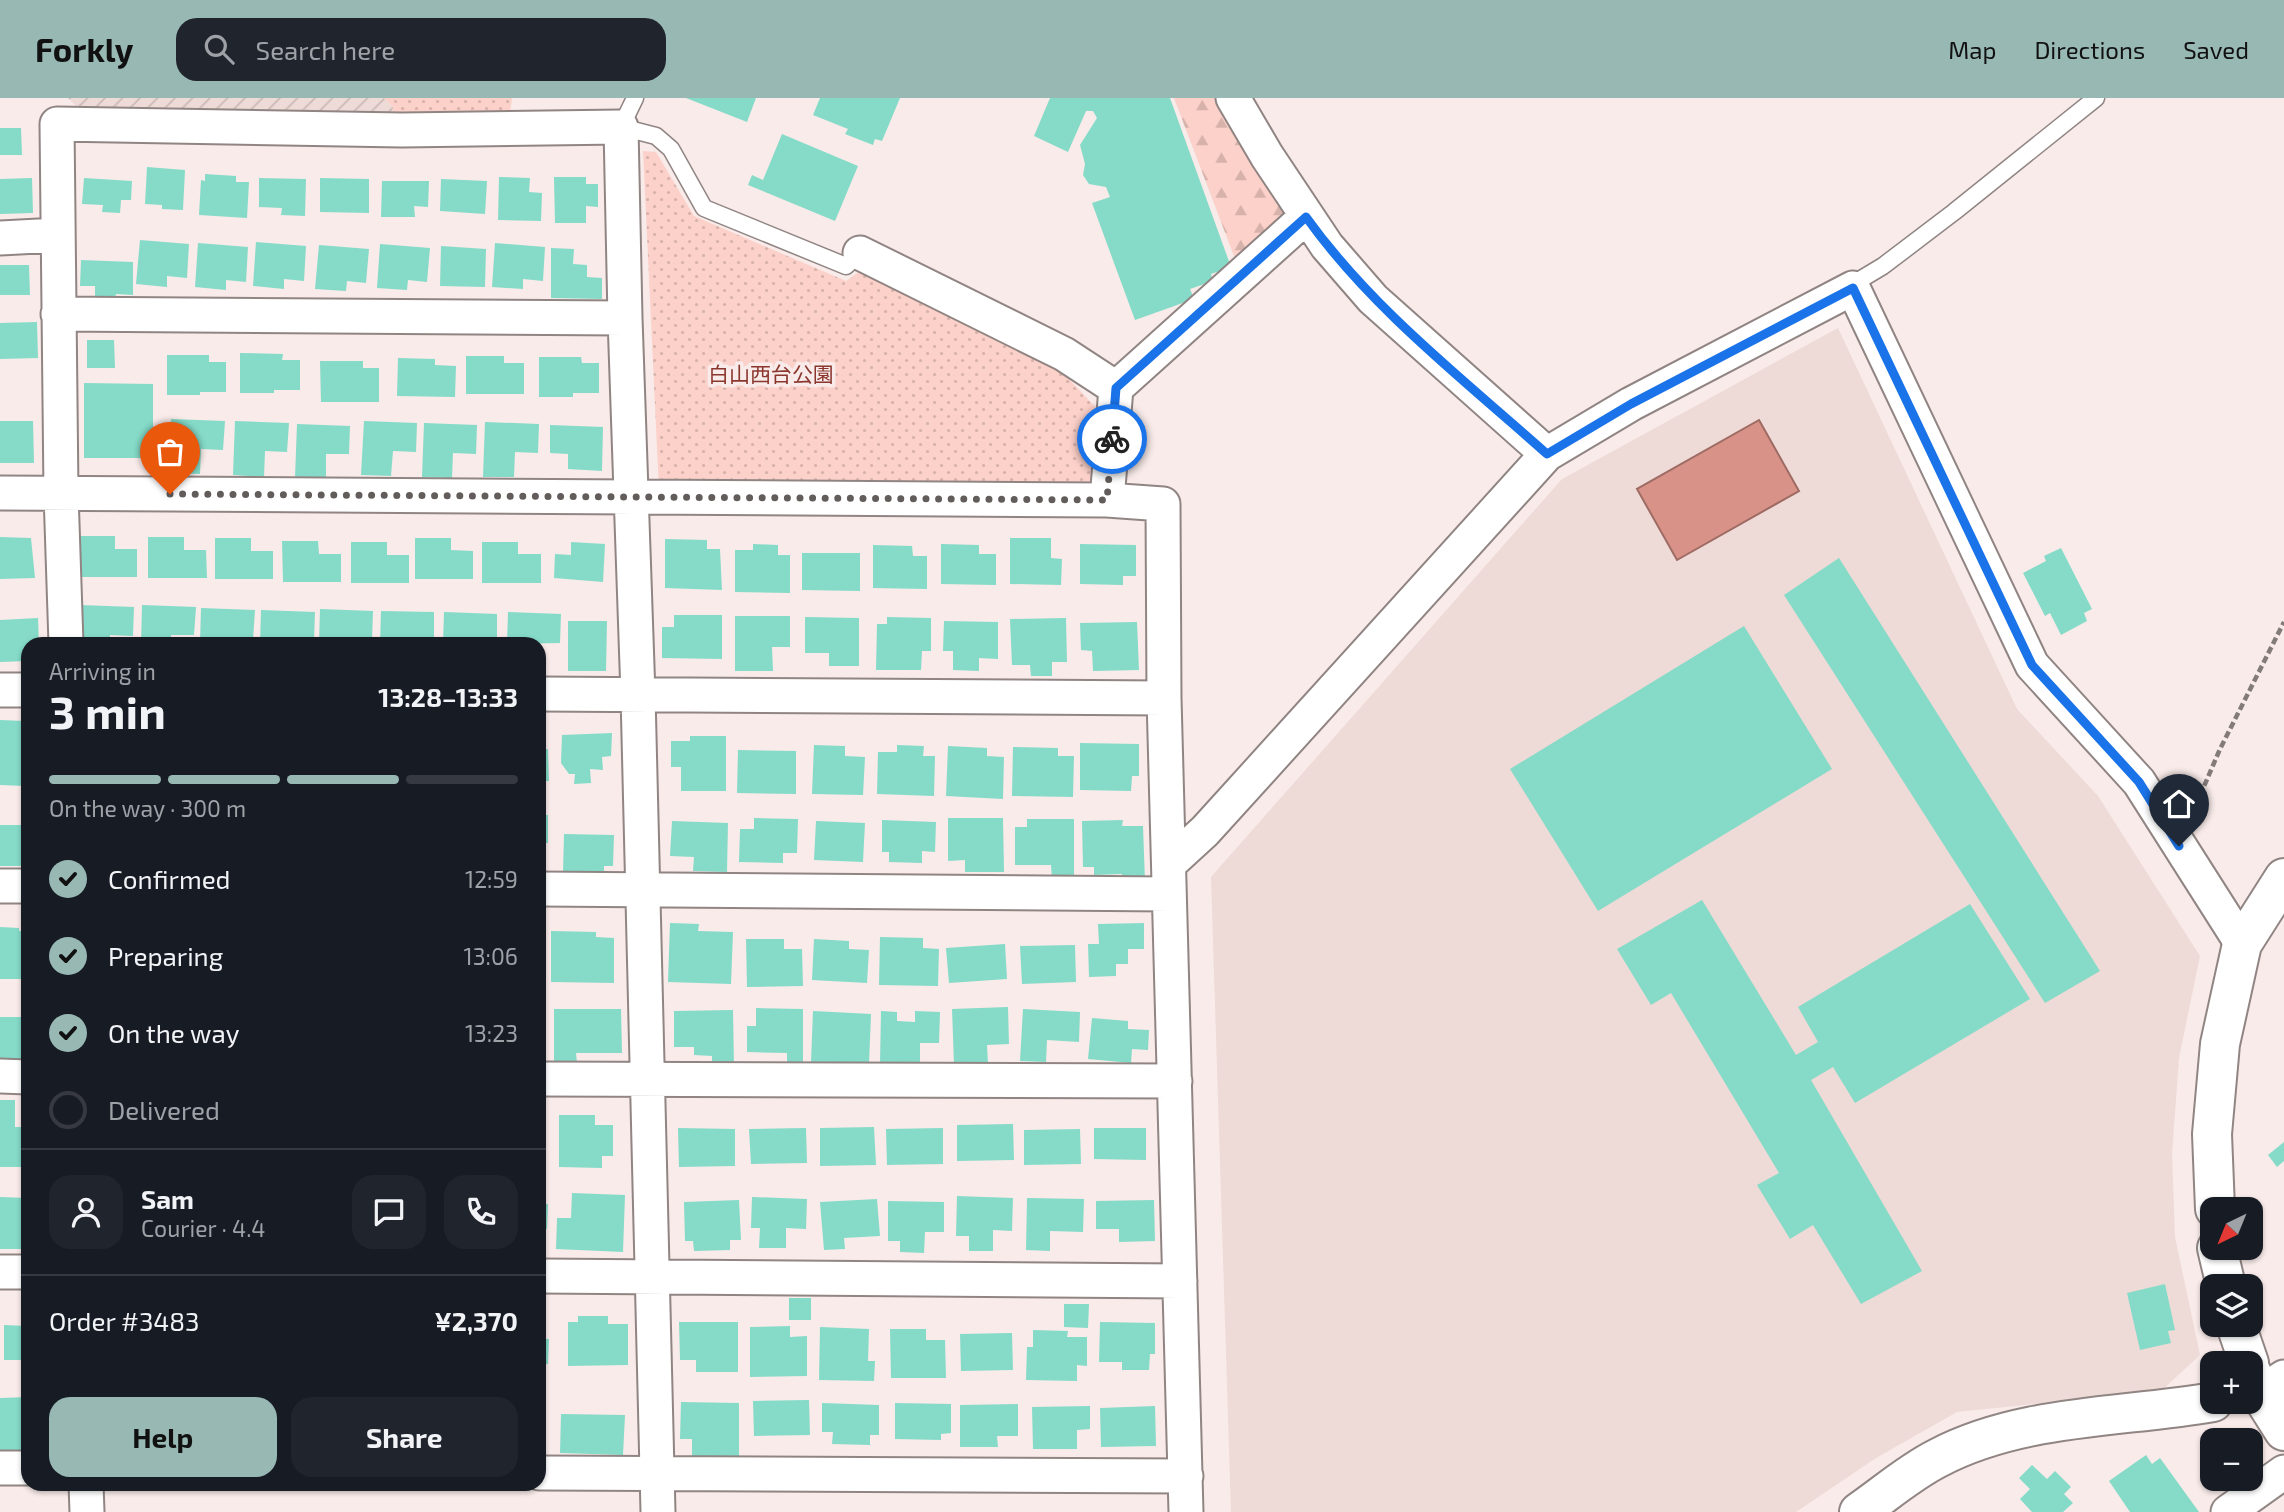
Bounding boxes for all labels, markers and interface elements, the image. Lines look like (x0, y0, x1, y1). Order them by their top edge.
search box (176, 18, 666, 81)
text: Forkly (35, 29, 134, 69)
icon: search (200, 30, 238, 68)
text: Search here (256, 34, 395, 65)
text: Map (1948, 35, 1996, 64)
text: Directions (2034, 35, 2145, 64)
text: Saved (2183, 35, 2249, 64)
park label: 白山西台公園 (708, 361, 834, 386)
courier (1077, 404, 1147, 474)
icon: bike (1093, 420, 1131, 458)
pin (140, 422, 200, 494)
icon: bag (151, 433, 189, 471)
text: Arriving in (49, 657, 156, 685)
text: 13:28–13:33 (378, 681, 518, 712)
text: 3 min (49, 683, 166, 738)
pin (2149, 774, 2209, 846)
icon: home (2160, 785, 2198, 823)
text: On the way · 300 m (49, 794, 246, 822)
icon: check (49, 860, 87, 898)
text: Confirmed (108, 863, 231, 894)
text: 12:59 (465, 865, 518, 893)
icon: check (49, 937, 87, 975)
text: Preparing (108, 940, 223, 971)
text: 13:06 (464, 942, 518, 970)
icon: check (49, 1014, 87, 1052)
text: On the way (108, 1017, 239, 1048)
text: 13:23 (465, 1019, 518, 1047)
text: Delivered (108, 1094, 220, 1125)
button: person (49, 1175, 123, 1249)
button: chat (352, 1175, 426, 1249)
button: phone (444, 1175, 518, 1249)
text: Sam (141, 1183, 194, 1214)
north arrow (2200, 1197, 2263, 1260)
map controls (2200, 1197, 2263, 1491)
text: Courier · 4.4 (141, 1214, 265, 1242)
button: layers (2200, 1274, 2263, 1337)
text: Order #3483 (49, 1305, 200, 1336)
text: ¥2,370 (434, 1305, 518, 1336)
button: + (2200, 1351, 2263, 1414)
button: Help (49, 1397, 277, 1477)
button: Share (291, 1397, 518, 1477)
button: − (2200, 1428, 2263, 1491)

